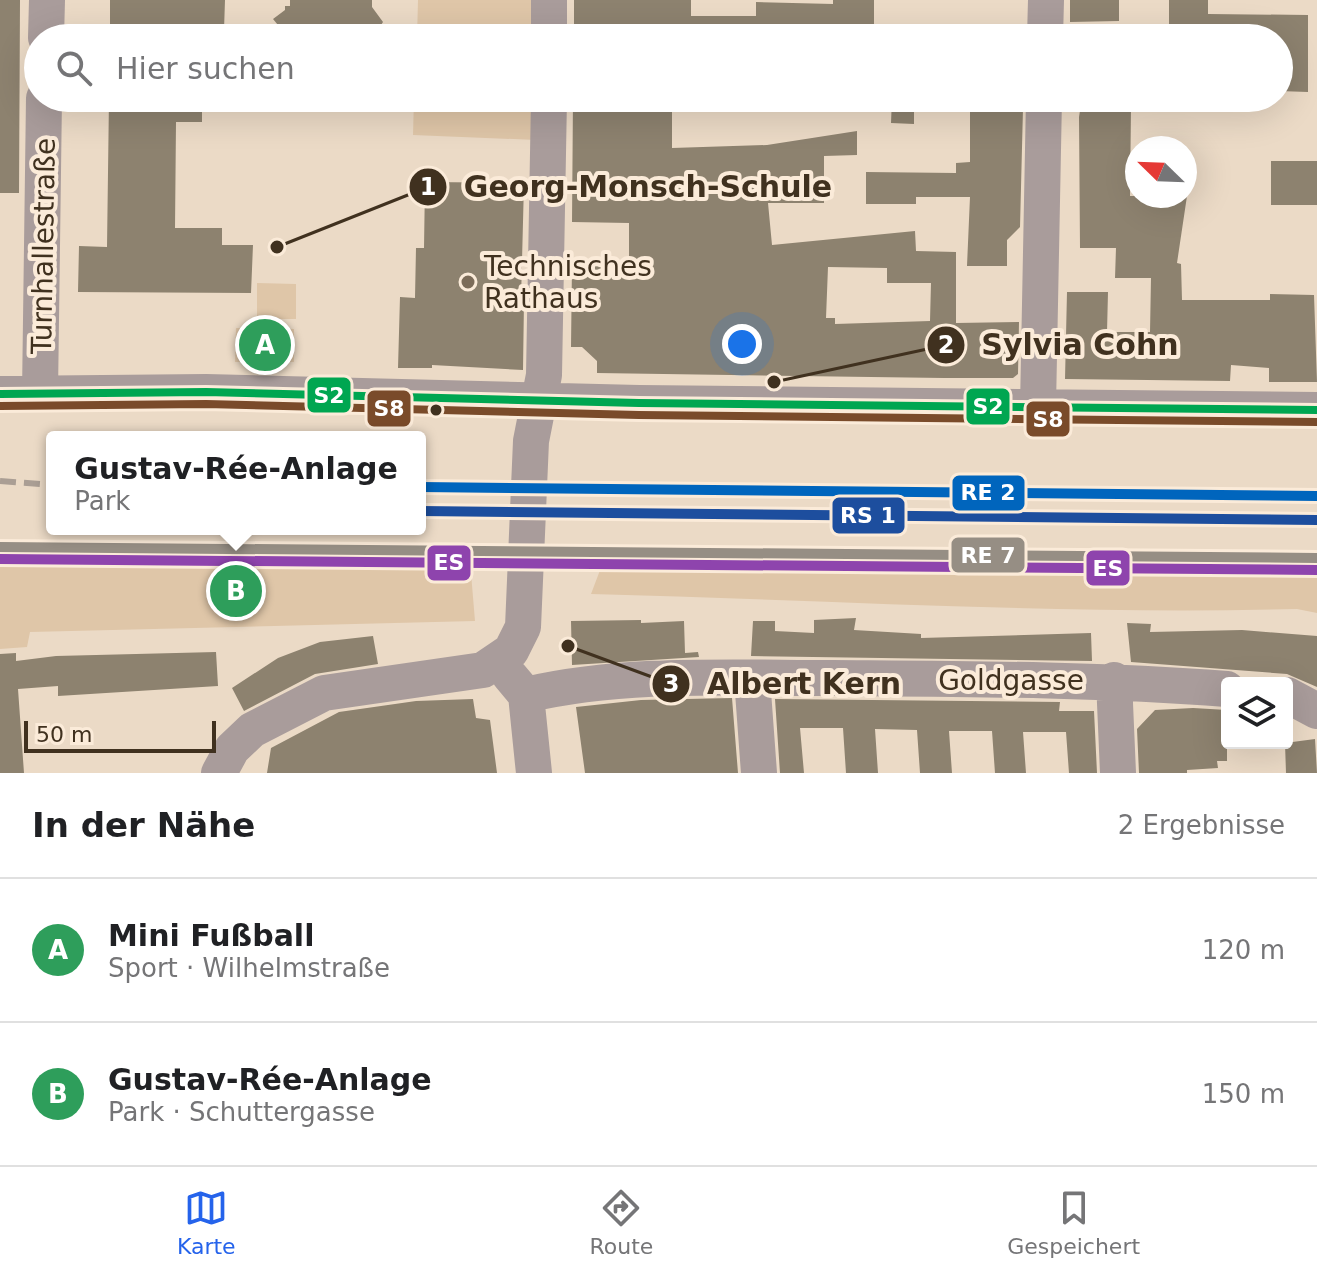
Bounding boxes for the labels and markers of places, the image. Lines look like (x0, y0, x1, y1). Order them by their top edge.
callout: Georg-Monsch-Schule (408, 160, 848, 214)
place label: Technisches Rathaus (483, 250, 652, 315)
marker: Technisches Rathaus (459, 273, 477, 291)
pin: A (239, 315, 291, 375)
callout: Sylvia Cohn (926, 318, 1195, 372)
unlabelled marker (428, 402, 444, 418)
pin: B (210, 561, 262, 621)
callout: Albert Kern (651, 657, 917, 711)

